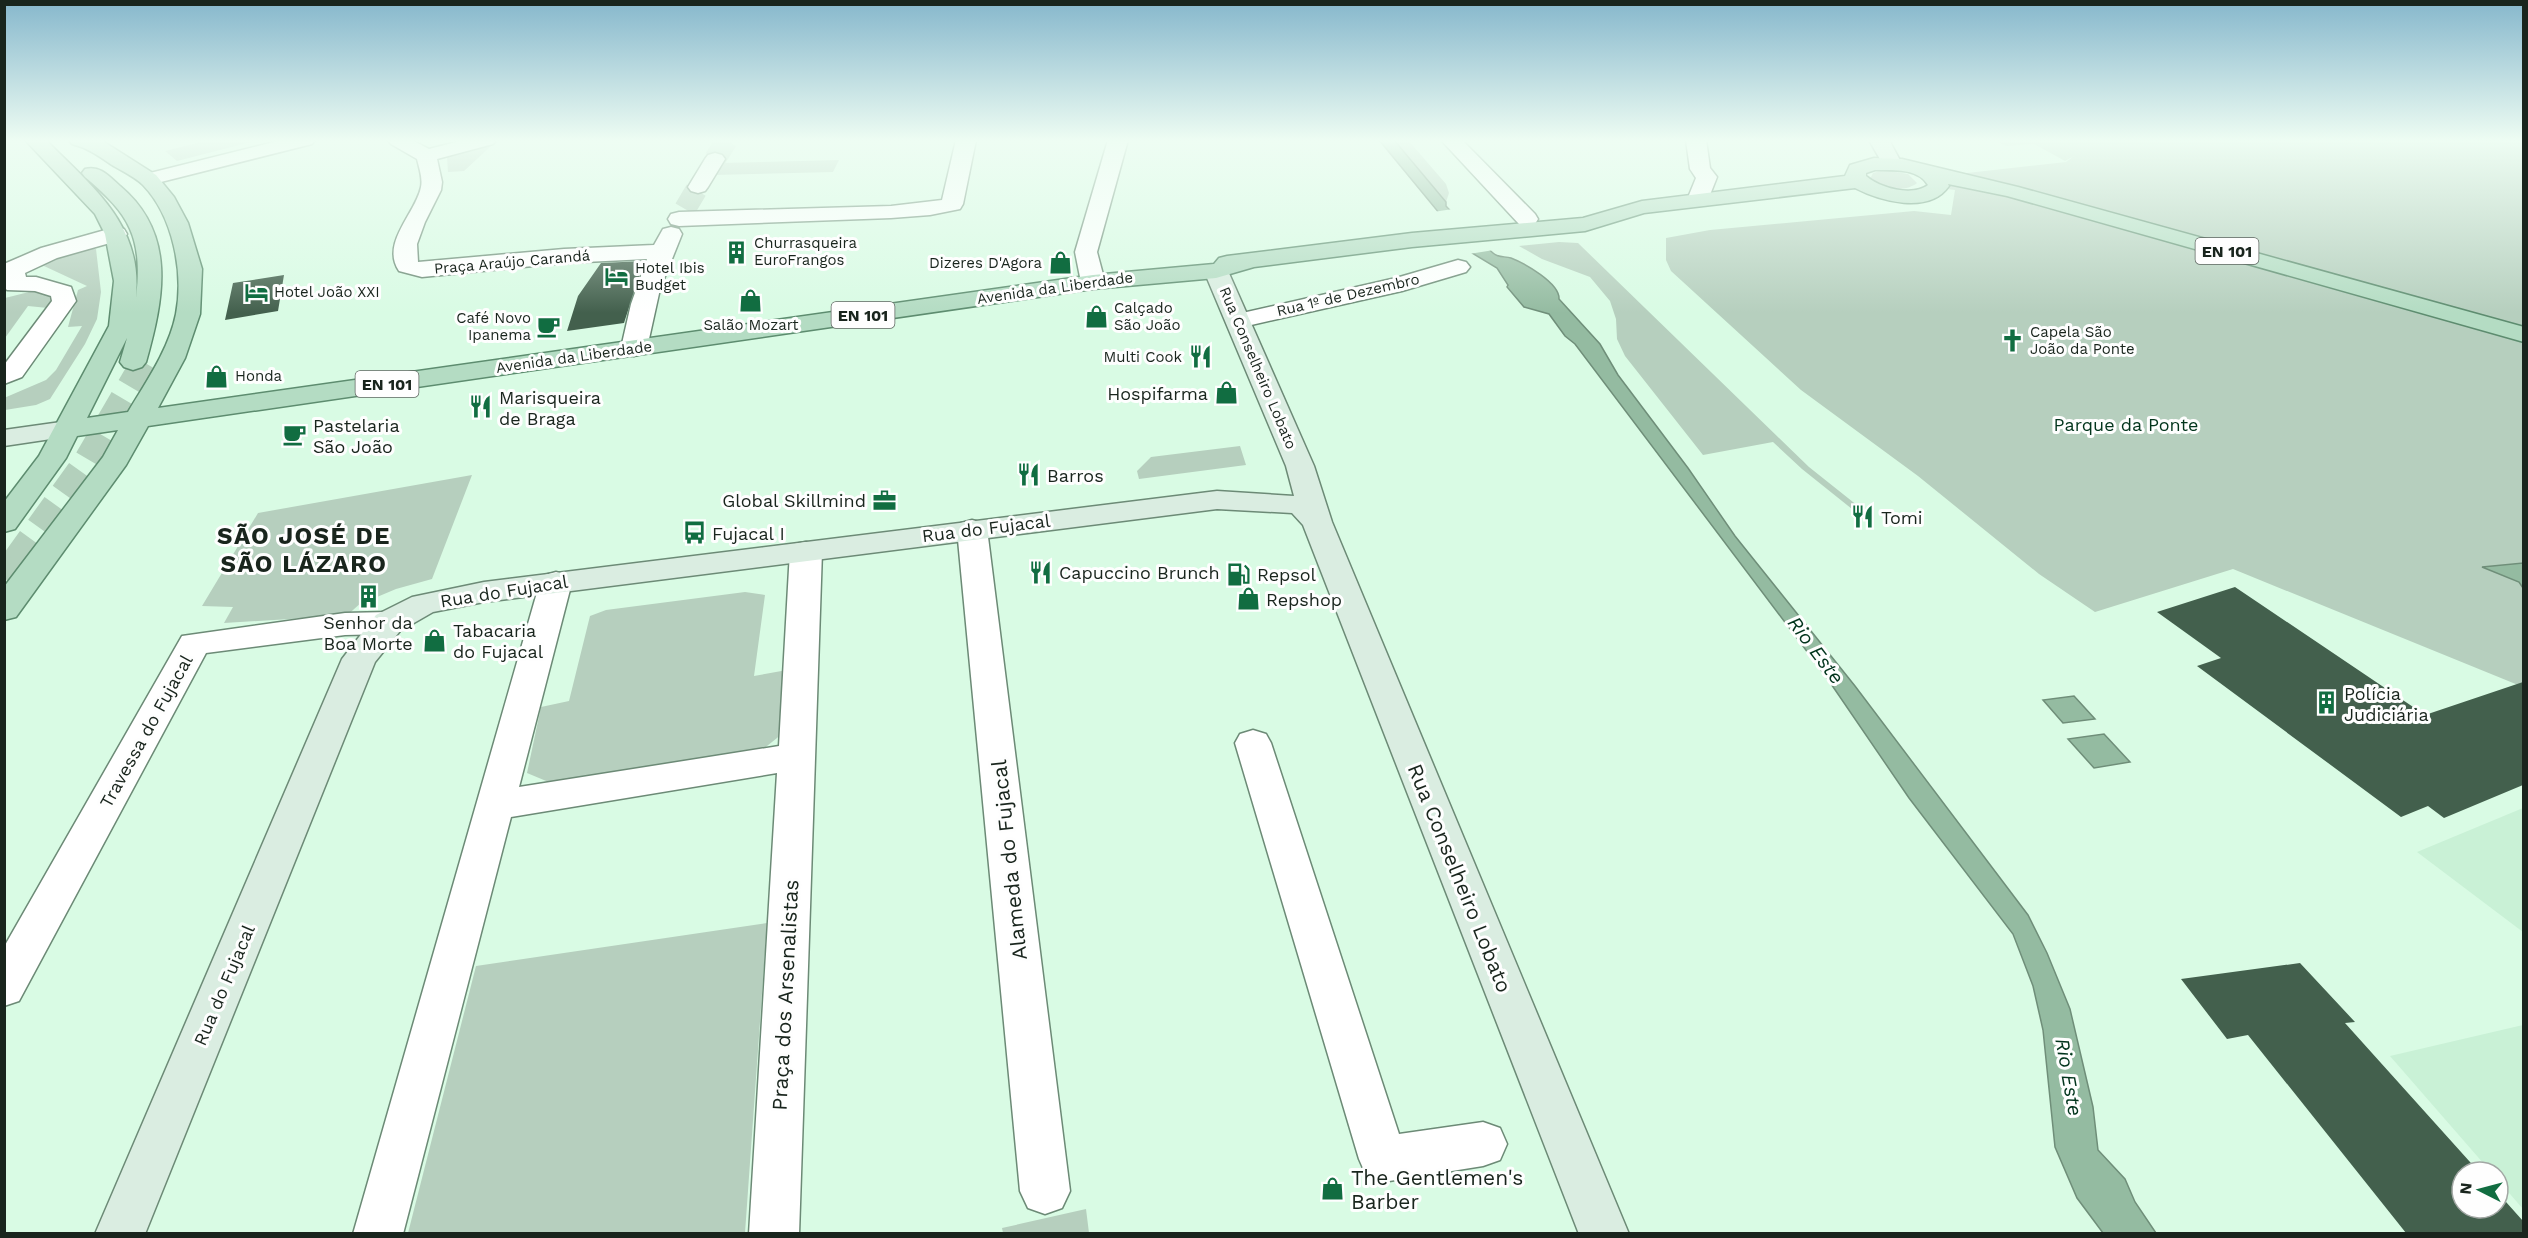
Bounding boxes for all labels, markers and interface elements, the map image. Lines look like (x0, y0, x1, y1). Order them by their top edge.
place label: Churrasqueira EuroFrangos (754, 234, 857, 269)
road number: EN 101 (2196, 238, 2258, 264)
building icon: Churrasqueira EuroFrangos (723, 239, 749, 265)
street label: Praça Araújo Carandá (433, 246, 591, 278)
shop icon: Dizeres D'Agora (1047, 250, 1073, 276)
place label: Dizeres D'Agora (929, 254, 1043, 272)
place label: Hotel Ibis Budget (635, 259, 705, 294)
hotel icon: Hotel Ibis Budget (604, 264, 630, 290)
street label: Avenida da Liberdade (976, 268, 1134, 308)
street label: Rua 1º de Dezembro (1275, 270, 1421, 320)
hotel icon: Hotel João XXI (243, 279, 269, 305)
place label: Hotel João XXI (274, 283, 380, 301)
street label: Rua Conselheiro Lobato (1216, 284, 1300, 452)
shop icon: Salão Mozart (738, 288, 764, 314)
place label: Calçado São João (1114, 299, 1181, 334)
road number: EN 101 (832, 302, 894, 328)
shop icon: Calçado São João (1083, 304, 1109, 330)
place label: Café Novo Ipanema (456, 309, 531, 344)
cafe icon: Café Novo Ipanema (536, 314, 562, 340)
place label: Salão Mozart (703, 316, 799, 334)
place label: Capela São João da Ponte (2030, 323, 2135, 358)
church icon: Capela São João da Ponte (1999, 328, 2025, 354)
street label: Avenida da Liberdade (495, 337, 653, 377)
restaurant icon: Multi Cook (1187, 344, 1213, 370)
place label: Multi Cook (1104, 348, 1182, 366)
shop icon: Honda (204, 363, 230, 389)
place label: Honda (235, 367, 283, 385)
road number: EN 101 (356, 371, 418, 397)
shop icon: Hospifarma (1213, 380, 1239, 406)
place label: Hospifarma (1107, 383, 1208, 404)
place label: Marisqueira de Braga (499, 387, 601, 429)
restaurant icon: Marisqueira de Braga (468, 394, 494, 420)
park label: Parque da Ponte (2054, 414, 2198, 435)
place label: Pastelaria São João (313, 415, 400, 457)
cafe icon: Pastelaria São João (282, 422, 308, 448)
restaurant icon: Barros (1016, 462, 1042, 488)
place label: Barros (1047, 465, 1104, 486)
office icon: Global Skillmind (871, 487, 897, 513)
place label: Global Skillmind (722, 490, 866, 511)
restaurant icon: Tomi (1850, 504, 1876, 530)
place label: Tomi (1881, 507, 1923, 528)
street label: Rua do Fujacal (921, 510, 1052, 546)
bus stop icon: Fujacal I (681, 520, 707, 546)
district label: SÃO JOSÉ DE SÃO LÁZARO (217, 522, 391, 578)
place label: Fujacal I (712, 523, 785, 544)
restaurant icon: Capuccino Brunch (1028, 559, 1054, 585)
fuel station icon: Repsol (1226, 561, 1252, 587)
place label: Capuccino Brunch (1059, 562, 1220, 583)
place label: Repsol (1257, 564, 1317, 585)
street label: Rua do Fujacal (439, 570, 570, 611)
building icon: Senhor da Boa Morte (355, 583, 381, 609)
shop icon: Repshop (1235, 586, 1261, 612)
place label: Repshop (1266, 589, 1342, 610)
water label: Rio Este (1783, 611, 1849, 689)
place label: Senhor da Boa Morte (323, 612, 413, 654)
place label: Tabacaria do Fujacal (453, 620, 544, 662)
shop icon: Tabacaria do Fujacal (422, 627, 448, 653)
street label: Travessa do Fujacal (95, 650, 197, 811)
place label: Polícia Judiciária (2344, 683, 2429, 725)
building icon: Polícia Judiciária (2313, 690, 2339, 716)
street label: Alameda do Fujacal (986, 758, 1032, 961)
street label: Rua Conselheiro Lobato (1403, 760, 1517, 996)
street label: Praça dos Arsenalistas (766, 879, 804, 1111)
street label: Rua do Fujacal (189, 921, 259, 1049)
water label: Rio Este (2050, 1036, 2088, 1118)
north arrow (2450, 1160, 2510, 1220)
place label: The Gentlemen's Barber (1351, 1165, 1523, 1214)
shop icon: The Gentlemen's Barber (1320, 1176, 1346, 1202)
text: N (2456, 1182, 2476, 1195)

